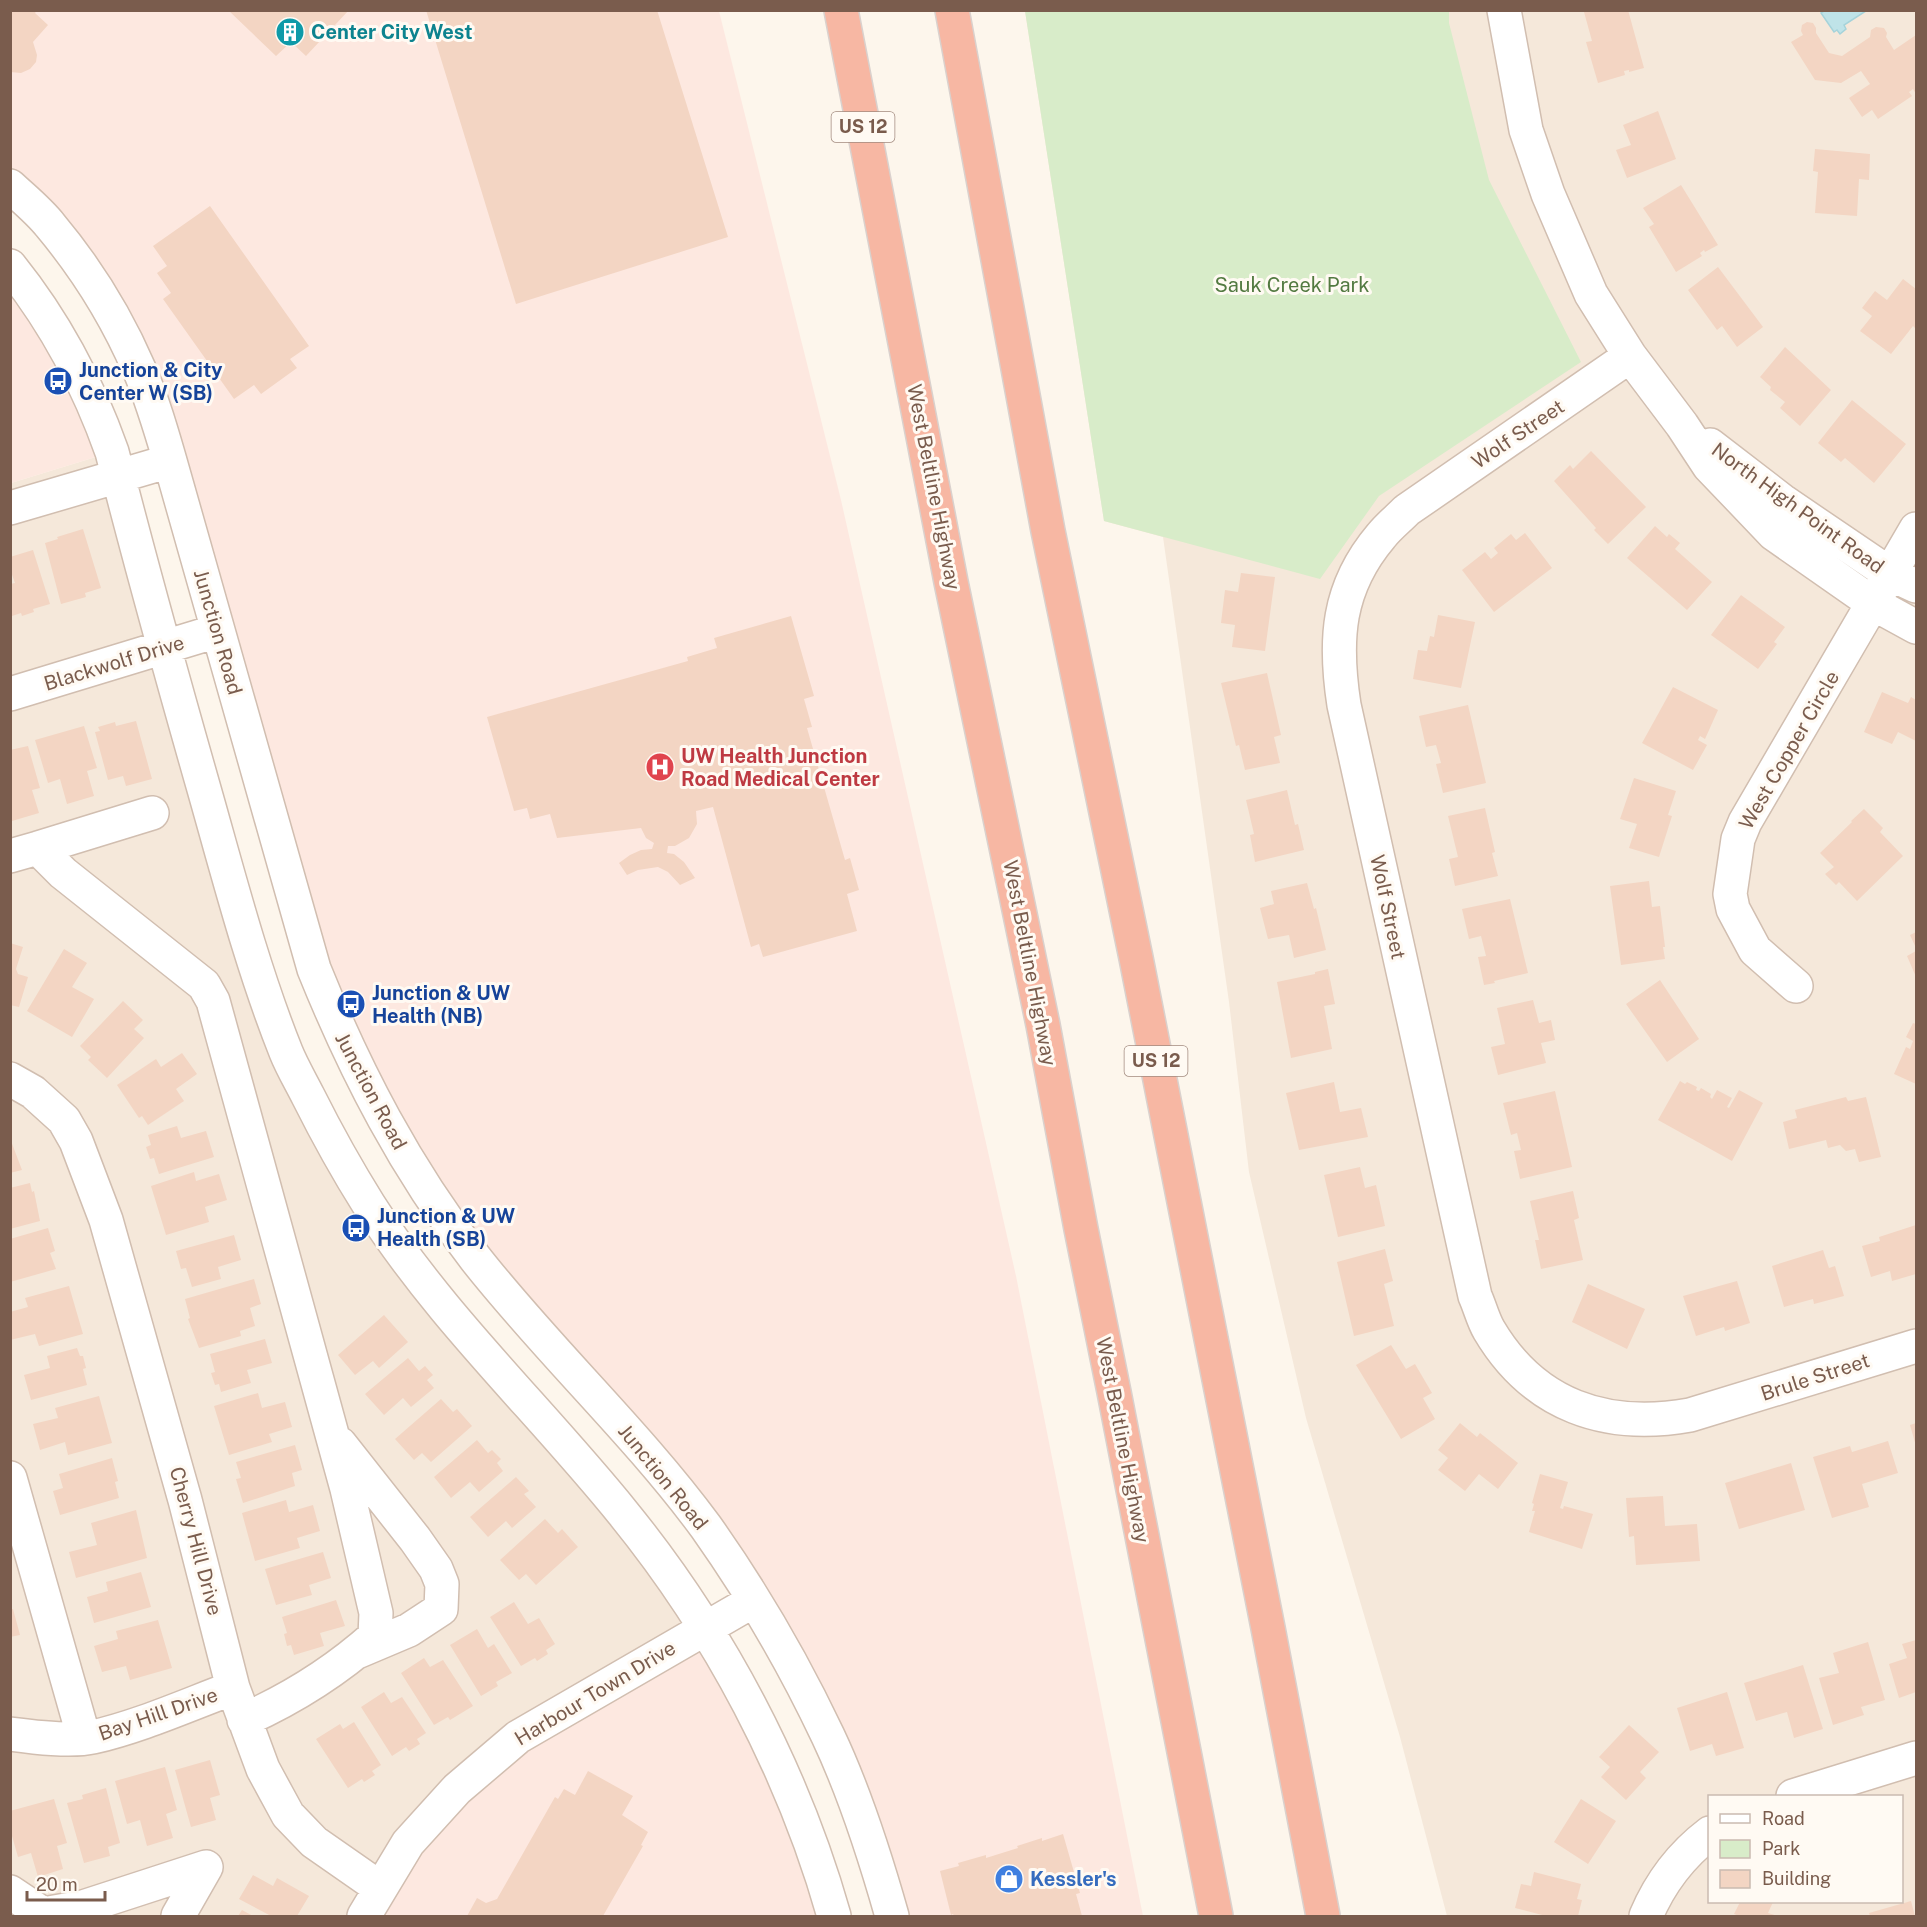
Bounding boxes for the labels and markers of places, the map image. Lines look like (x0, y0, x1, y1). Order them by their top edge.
building icon: Center City West (274, 16, 306, 48)
place label: Center City West (311, 20, 473, 44)
place label: Junction & City Center W (SB) (79, 358, 223, 405)
bus stop icon: Junction & City Center W (SB) (42, 365, 74, 397)
place label: UW Health Junction Road Medical Center (681, 744, 880, 791)
hospital icon: UW Health Junction Road Medical Center (644, 751, 676, 783)
place label: Junction & UW Health (NB) (372, 981, 510, 1028)
bus stop icon: Junction & UW Health (NB) (335, 988, 367, 1020)
place label: Junction & UW Health (SB) (377, 1204, 515, 1251)
bus stop icon: Junction & UW Health (SB) (340, 1212, 372, 1244)
shop icon: Kessler's (993, 1863, 1025, 1895)
place label: Kessler's (1030, 1867, 1117, 1891)

